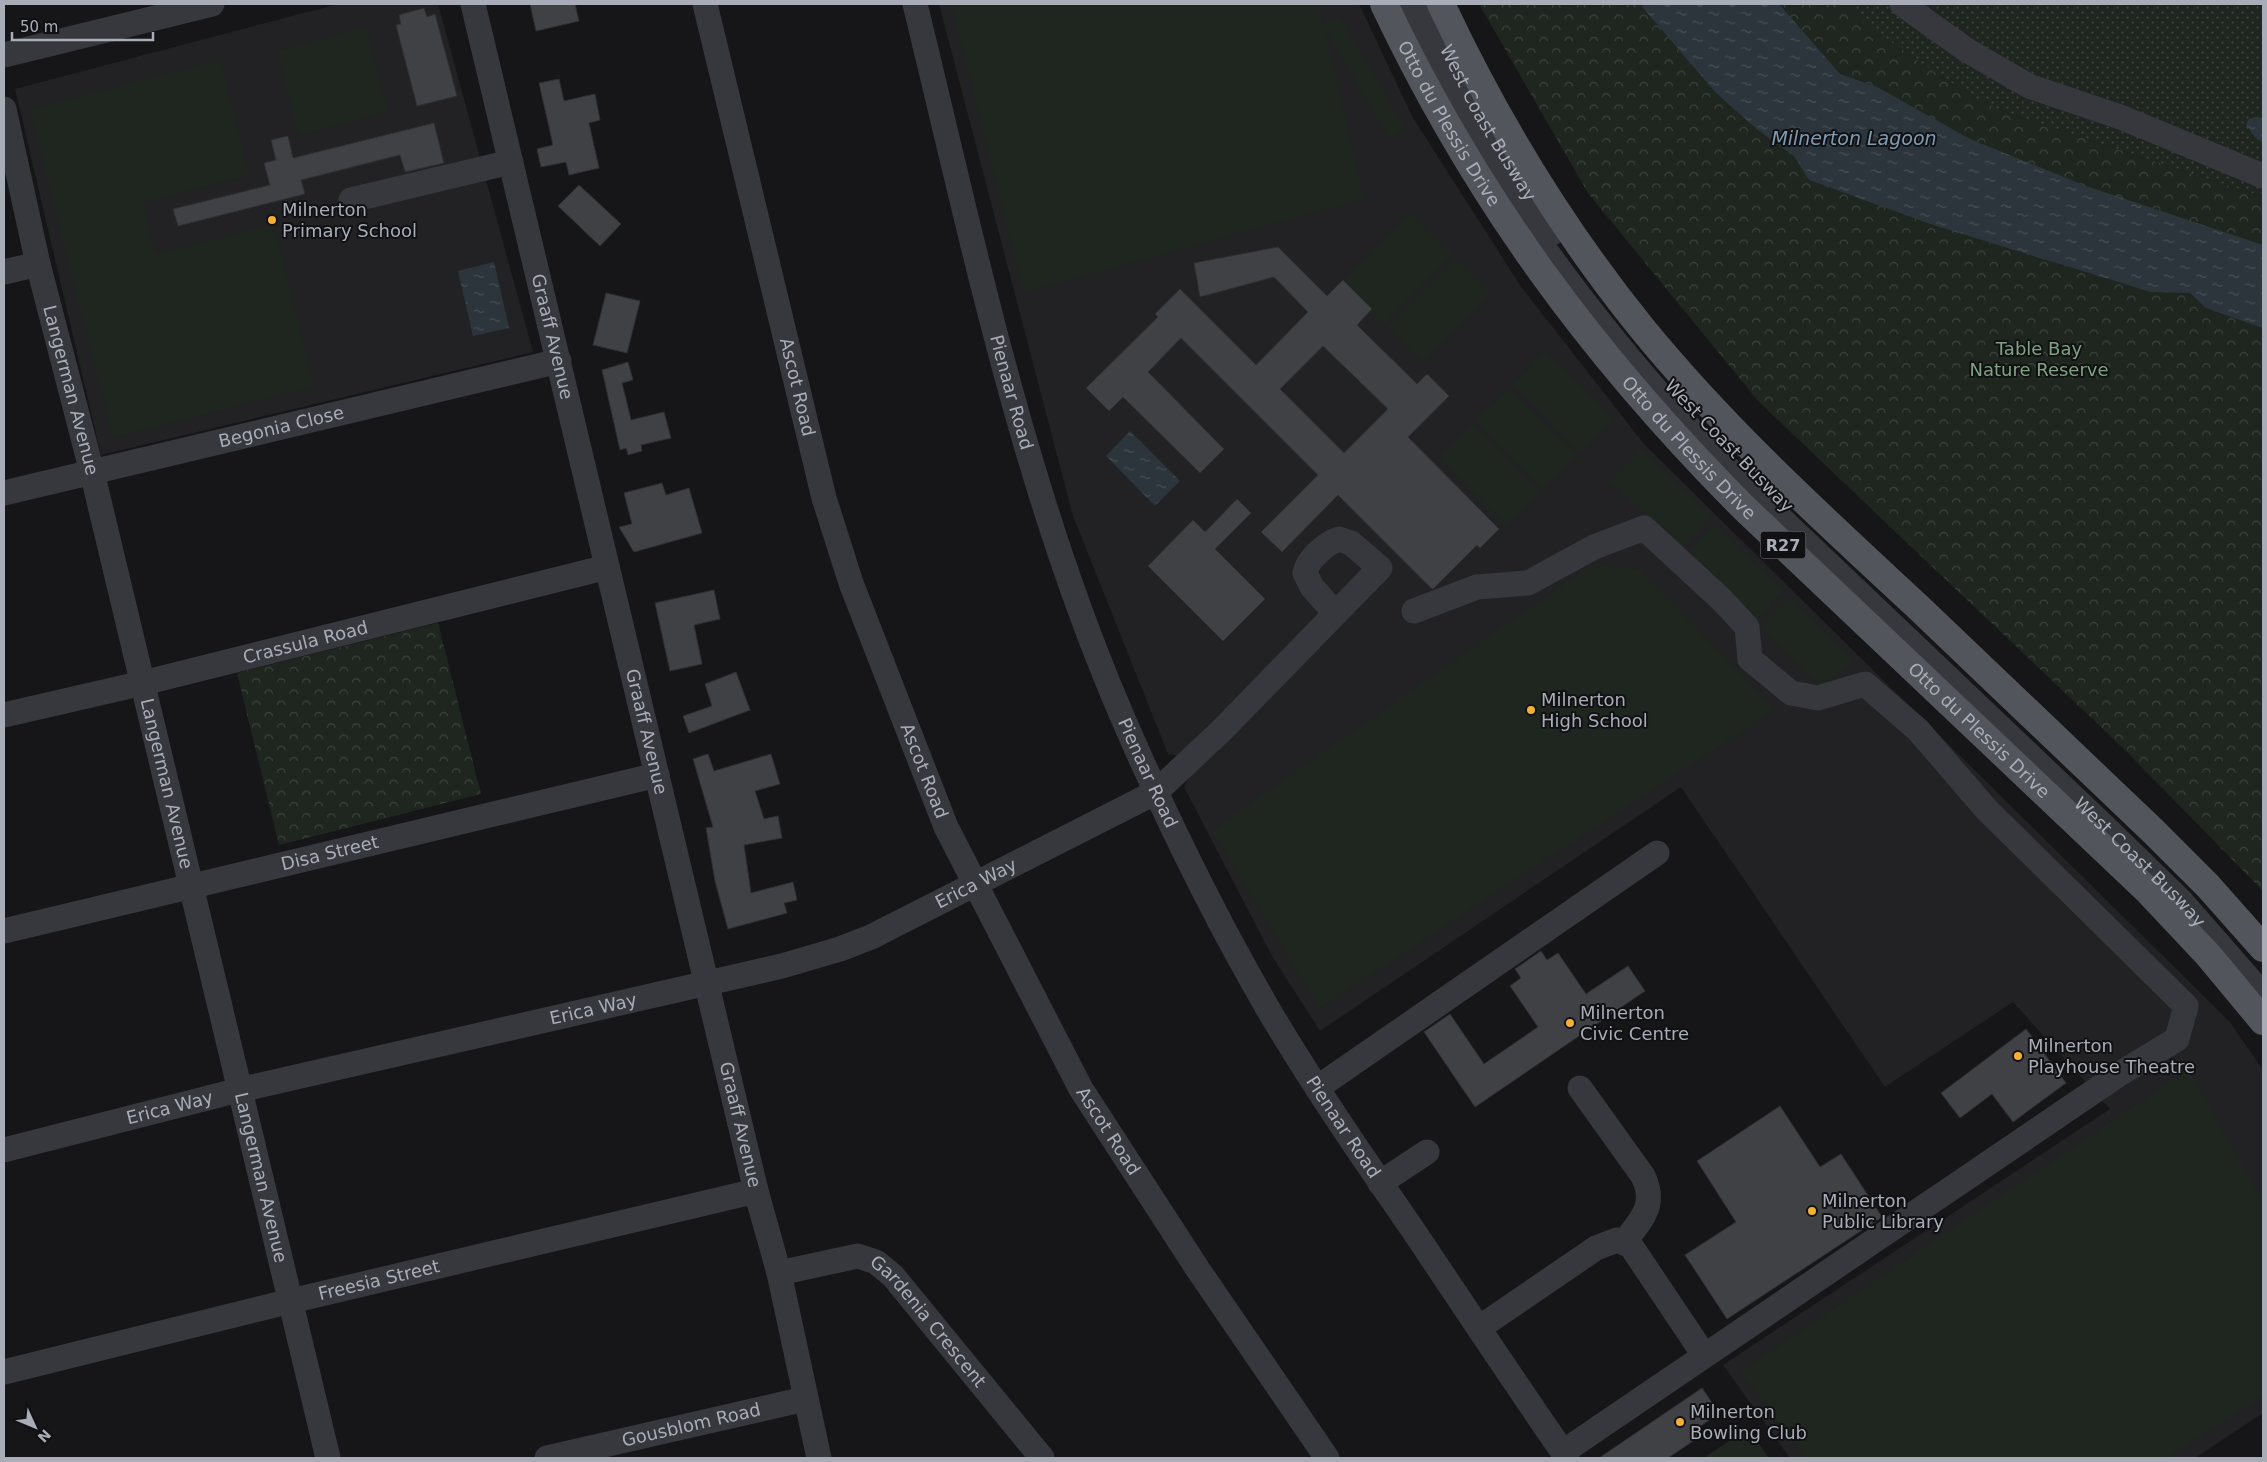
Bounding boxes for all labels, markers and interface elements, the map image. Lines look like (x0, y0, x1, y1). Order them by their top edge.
scale bar (12, 10, 154, 42)
text: 50 m (20, 18, 58, 36)
street label: Otto du Plessis Drive (1394, 37, 1505, 210)
street label: West Coast Busway (1436, 41, 1541, 205)
water label: Milnerton Lagoon (1771, 127, 1937, 149)
place label: Milnerton Primary School (282, 199, 417, 241)
marker: Milnerton Primary School (266, 214, 278, 226)
street label: Graaff Avenue (528, 272, 578, 401)
street label: Langerman Avenue (39, 303, 103, 477)
street label: Pienaar Road (986, 332, 1038, 452)
street label: Ascot Road (776, 336, 820, 438)
park label: Table Bay Nature Reserve (1969, 338, 2109, 380)
street label: Otto du Plessis Drive (1618, 372, 1761, 524)
street label: West Coast Busway (1661, 375, 1798, 517)
street label: Begonia Close (216, 402, 346, 452)
road number: R27 (1760, 532, 1806, 558)
street label: Crassula Road (241, 616, 370, 668)
street label: Otto du Plessis Drive (1904, 658, 2054, 802)
street label: Graaff Avenue (622, 667, 672, 796)
place label: Milnerton High School (1541, 689, 1648, 731)
street label: Langerman Avenue (137, 696, 198, 871)
marker: Milnerton High School (1525, 704, 1537, 716)
street label: Pienaar Road (1114, 715, 1182, 831)
street label: Ascot Road (897, 720, 953, 821)
street label: West Coast Busway (2070, 792, 2210, 932)
street label: Disa Street (279, 831, 381, 874)
street label: Erica Way (931, 853, 1020, 913)
street label: Erica Way (548, 988, 639, 1029)
place label: Milnerton Civic Centre (1580, 1002, 1689, 1044)
marker: Milnerton Civic Centre (1564, 1017, 1576, 1029)
place label: Milnerton Playhouse Theatre (2028, 1035, 2195, 1077)
marker: Milnerton Playhouse Theatre (2012, 1050, 2024, 1062)
street label: Graaff Avenue (716, 1060, 766, 1189)
street label: Pienaar Road (1302, 1072, 1385, 1182)
street label: Ascot Road (1072, 1083, 1145, 1179)
street label: Erica Way (124, 1086, 216, 1128)
street label: Langerman Avenue (231, 1090, 292, 1265)
place label: Milnerton Public Library (1822, 1190, 1944, 1232)
marker: Milnerton Public Library (1806, 1205, 1818, 1217)
street label: Gardenia Crescent (866, 1251, 991, 1391)
street label: Freesia Street (316, 1255, 442, 1304)
street label: Gousblom Road (620, 1398, 763, 1451)
place label: Milnerton Bowling Club (1690, 1401, 1807, 1443)
north arrow (10, 1402, 60, 1452)
marker: Milnerton Bowling Club (1674, 1416, 1686, 1428)
text: N (35, 1426, 54, 1446)

